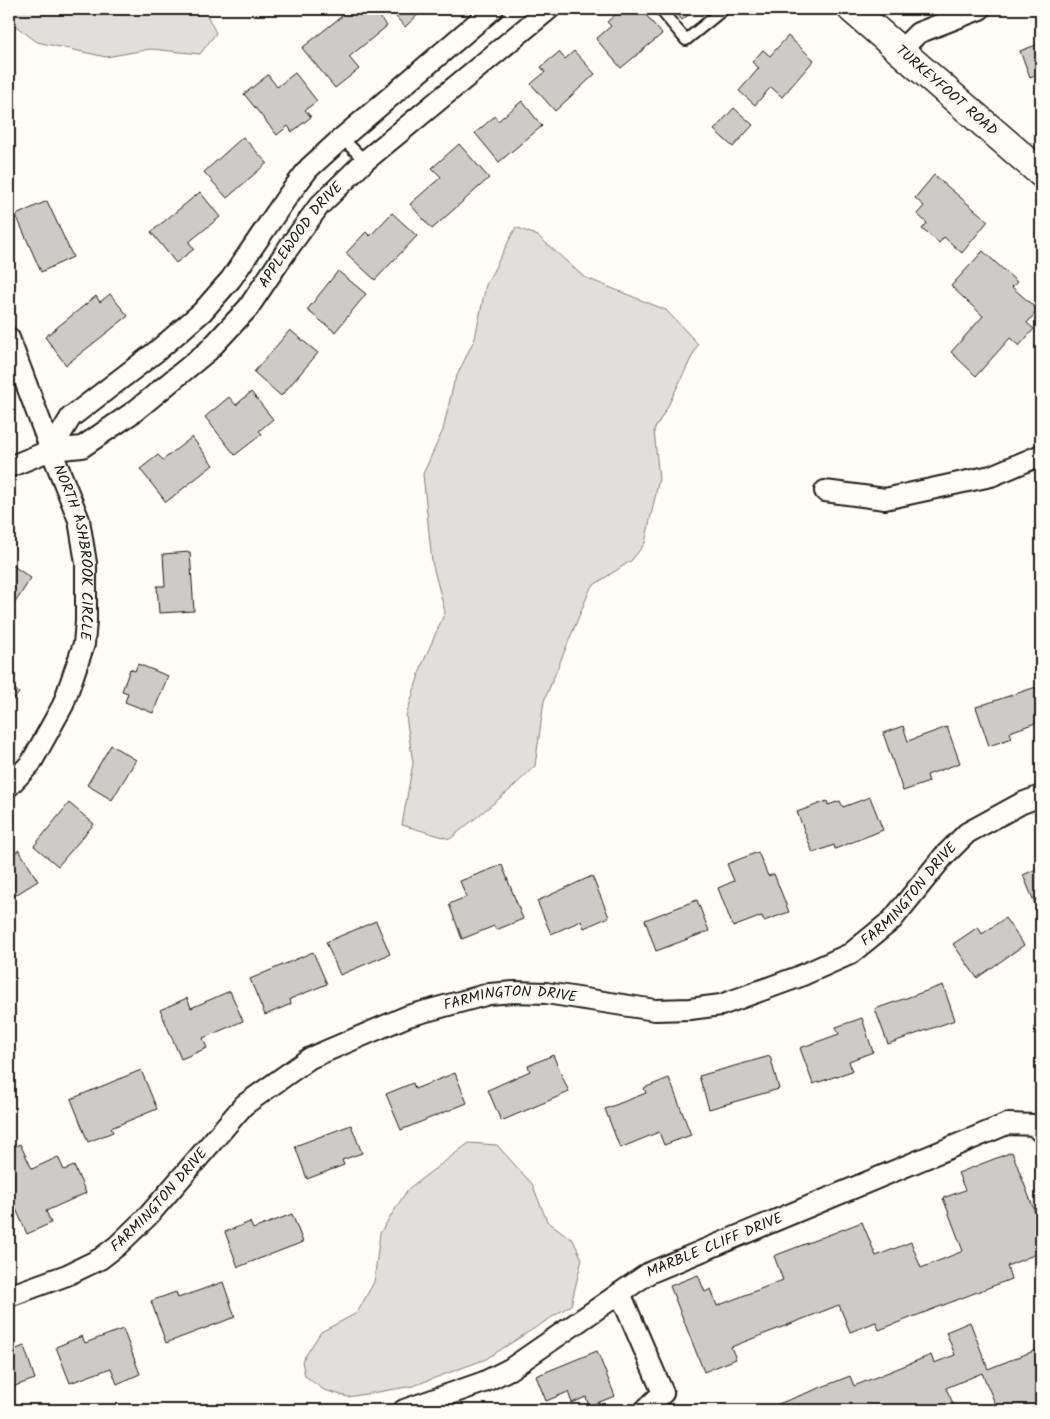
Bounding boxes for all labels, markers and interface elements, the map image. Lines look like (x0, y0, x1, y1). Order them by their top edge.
street label: TURKEYFOOT ROAD (890, 40, 1003, 143)
street label: APPLEWOOD DRIVE (253, 176, 350, 293)
street label: NORTH ASHBROOK CIRCLE (46, 461, 98, 642)
street label: FARMINGTON DRIVE (856, 836, 964, 953)
street label: FARMINGTON DRIVE (441, 980, 580, 1018)
street label: FARMINGTON DRIVE (106, 1142, 215, 1259)
street label: MARBLE CLIFF DRIVE (643, 1206, 788, 1285)

